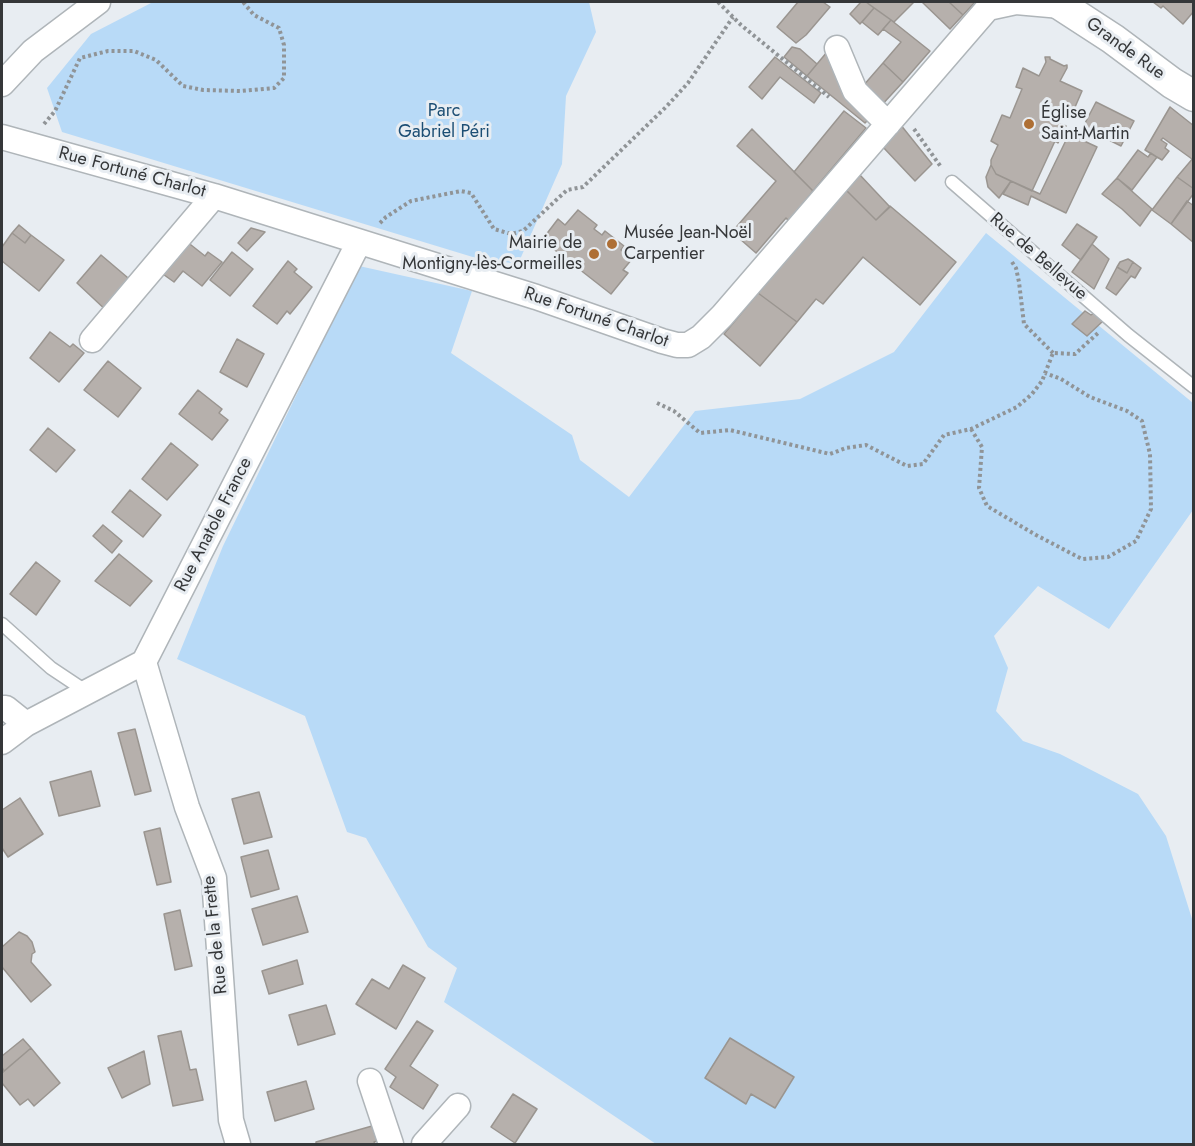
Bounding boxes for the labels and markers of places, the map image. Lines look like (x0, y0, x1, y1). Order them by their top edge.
place label: Église Saint-Martin (1041, 103, 1130, 146)
marker: Église Saint-Martin (1022, 117, 1036, 131)
place label: Musée Jean-Noël Carpentier (624, 223, 752, 266)
place label: Mairie de Montigny-lès-Cormeilles (402, 233, 582, 276)
marker: Musée Jean-Noël Carpentier (605, 237, 619, 251)
marker: Mairie de Montigny-lès-Cormeilles (587, 247, 601, 261)

